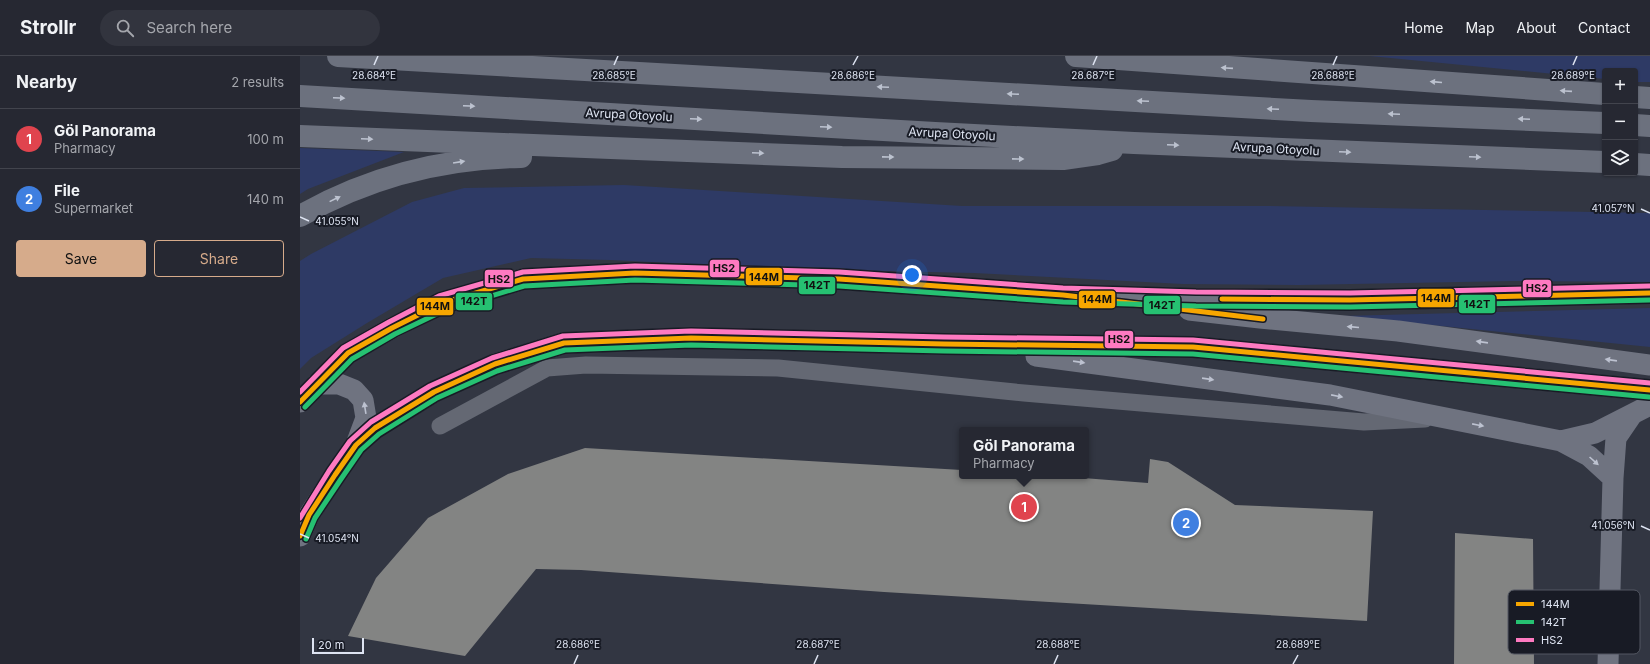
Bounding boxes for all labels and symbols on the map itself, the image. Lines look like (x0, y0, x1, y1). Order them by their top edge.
one-way arrow (1221, 64, 1233, 71)
text: 28.684°E (352, 69, 396, 81)
text: 28.685°E (592, 69, 636, 81)
text: 28.686°E (831, 69, 875, 81)
text: 28.687°E (1071, 69, 1115, 81)
text: 28.688°E (1311, 69, 1355, 81)
text: 28.689°E (1551, 69, 1595, 81)
one-way arrow (1430, 78, 1442, 85)
one-way arrow (876, 84, 889, 90)
one-way arrow (1560, 88, 1572, 95)
one-way arrow (1006, 91, 1019, 97)
one-way arrow (333, 95, 346, 101)
one-way arrow (1137, 98, 1149, 105)
one-way arrow (463, 102, 475, 109)
street label: Avrupa Otoyolu (585, 105, 673, 124)
one-way arrow (1267, 105, 1279, 112)
one-way arrow (1388, 111, 1400, 118)
one-way arrow (690, 116, 702, 123)
one-way arrow (1517, 116, 1530, 122)
one-way arrow (820, 123, 832, 130)
street label: Avrupa Otoyolu (908, 124, 996, 143)
one-way arrow (361, 136, 374, 142)
street label: Avrupa Otoyolu (1232, 139, 1320, 158)
one-way arrow (1167, 141, 1179, 148)
one-way arrow (752, 149, 764, 156)
one-way arrow (1339, 149, 1351, 156)
one-way arrow (882, 154, 895, 160)
one-way arrow (1468, 154, 1481, 161)
one-way arrow (1012, 156, 1025, 162)
one-way arrow (453, 159, 465, 165)
one-way arrow (329, 196, 341, 202)
text: 41.057°N (1591, 202, 1635, 214)
text: 41.055°N (315, 215, 359, 227)
line badge: HS2 (709, 259, 740, 278)
text: HS2 (713, 261, 735, 275)
your location (902, 265, 922, 285)
line badge: 144M (745, 267, 783, 286)
line badge: HS2 (484, 269, 514, 288)
text: 144M (749, 270, 779, 284)
text: HS2 (488, 272, 510, 286)
line badge: 142T (798, 276, 836, 295)
text: 142T (804, 278, 830, 292)
line badge: HS2 (1522, 279, 1552, 298)
text: HS2 (1526, 281, 1548, 295)
line badge: 144M (1417, 288, 1455, 308)
line badge: 144M (1078, 290, 1116, 309)
text: 144M (1421, 291, 1451, 305)
line badge: 142T (455, 292, 493, 311)
text: 144M (1082, 292, 1112, 306)
text: 142T (461, 294, 487, 308)
line badge: 142T (1458, 294, 1496, 314)
line badge: 142T (1143, 295, 1181, 315)
line badge: 144M (416, 297, 454, 316)
text: 142T (1464, 297, 1490, 311)
text: 142T (1149, 298, 1175, 312)
text: 144M (420, 299, 450, 313)
one-way arrow (1347, 324, 1359, 330)
line badge: HS2 (1104, 330, 1134, 349)
text: HS2 (1108, 332, 1130, 346)
one-way arrow (1476, 339, 1489, 345)
one-way arrow (1605, 356, 1617, 363)
one-way arrow (1073, 359, 1085, 365)
one-way arrow (1202, 376, 1214, 382)
one-way arrow (1331, 394, 1343, 400)
one-way arrow (362, 402, 368, 414)
one-way arrow (1472, 422, 1484, 428)
one-way arrow (1589, 456, 1599, 465)
pin: 1 (1011, 492, 1037, 522)
pin: 2 (1173, 508, 1199, 538)
text: 41.056°N (1591, 519, 1635, 531)
text: 41.054°N (315, 532, 359, 544)
legend (1508, 590, 1640, 654)
text: 144M (1541, 597, 1570, 611)
text: 142T (1541, 615, 1566, 629)
text: HS2 (1541, 633, 1563, 647)
scale bar (312, 636, 364, 655)
text: 28.686°E (556, 638, 600, 650)
text: 28.687°E (796, 638, 840, 650)
text: 28.688°E (1036, 638, 1080, 650)
text: 28.689°E (1276, 638, 1320, 650)

